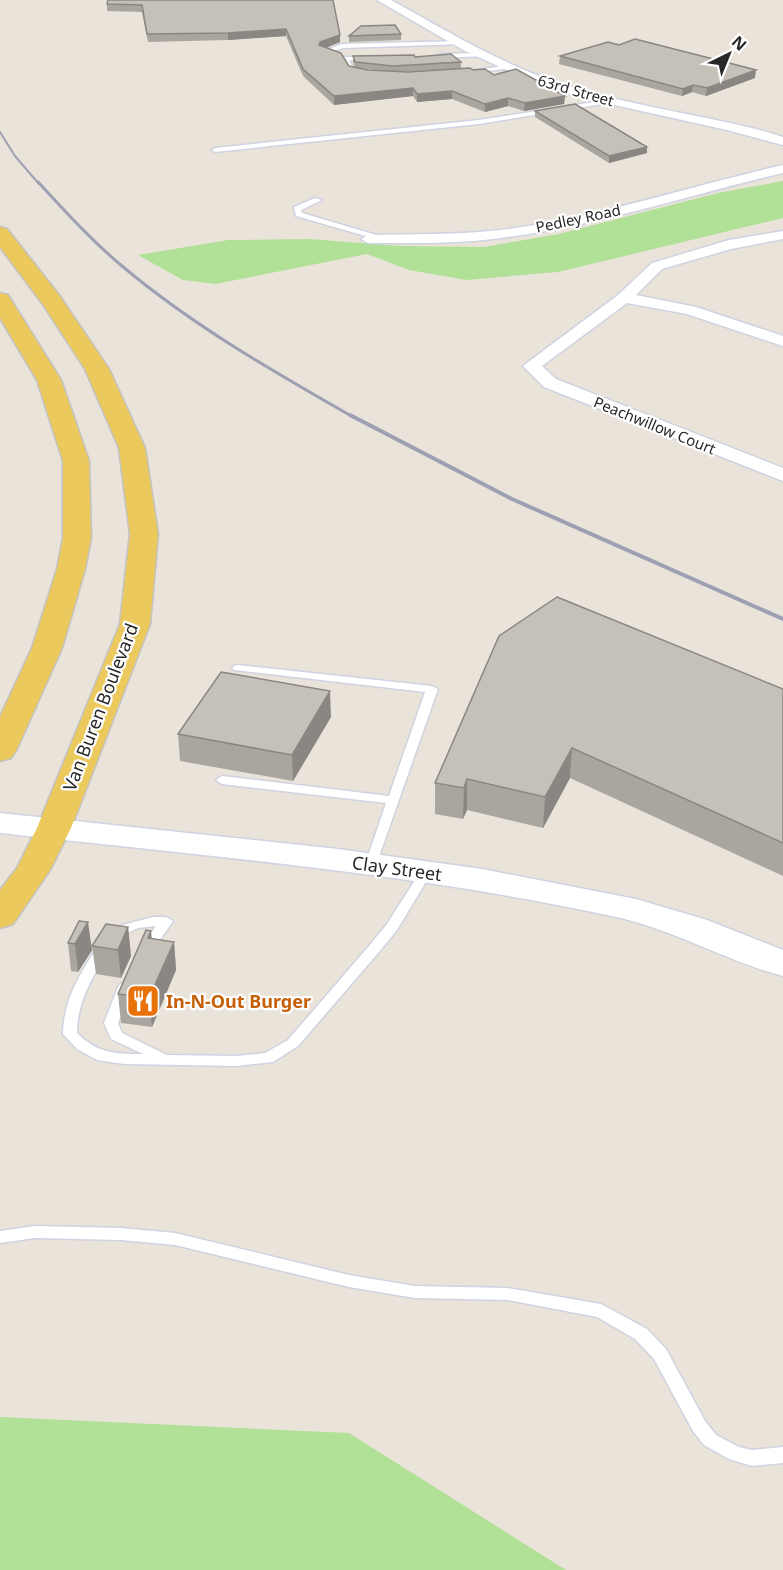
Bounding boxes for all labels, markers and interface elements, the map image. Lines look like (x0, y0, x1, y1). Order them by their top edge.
north arrow (699, 24, 759, 84)
text: N (727, 31, 751, 56)
street label: 63rd Street (536, 70, 617, 111)
street label: Pedley Road (534, 199, 622, 237)
street label: Peachwillow Court (591, 391, 719, 459)
street label: Van Buren Boulevard (57, 620, 143, 794)
street label: Clay Street (351, 850, 444, 886)
restaurant icon: In-N-Out Burger (125, 983, 161, 1019)
place label: In-N-Out Burger (166, 989, 311, 1013)

